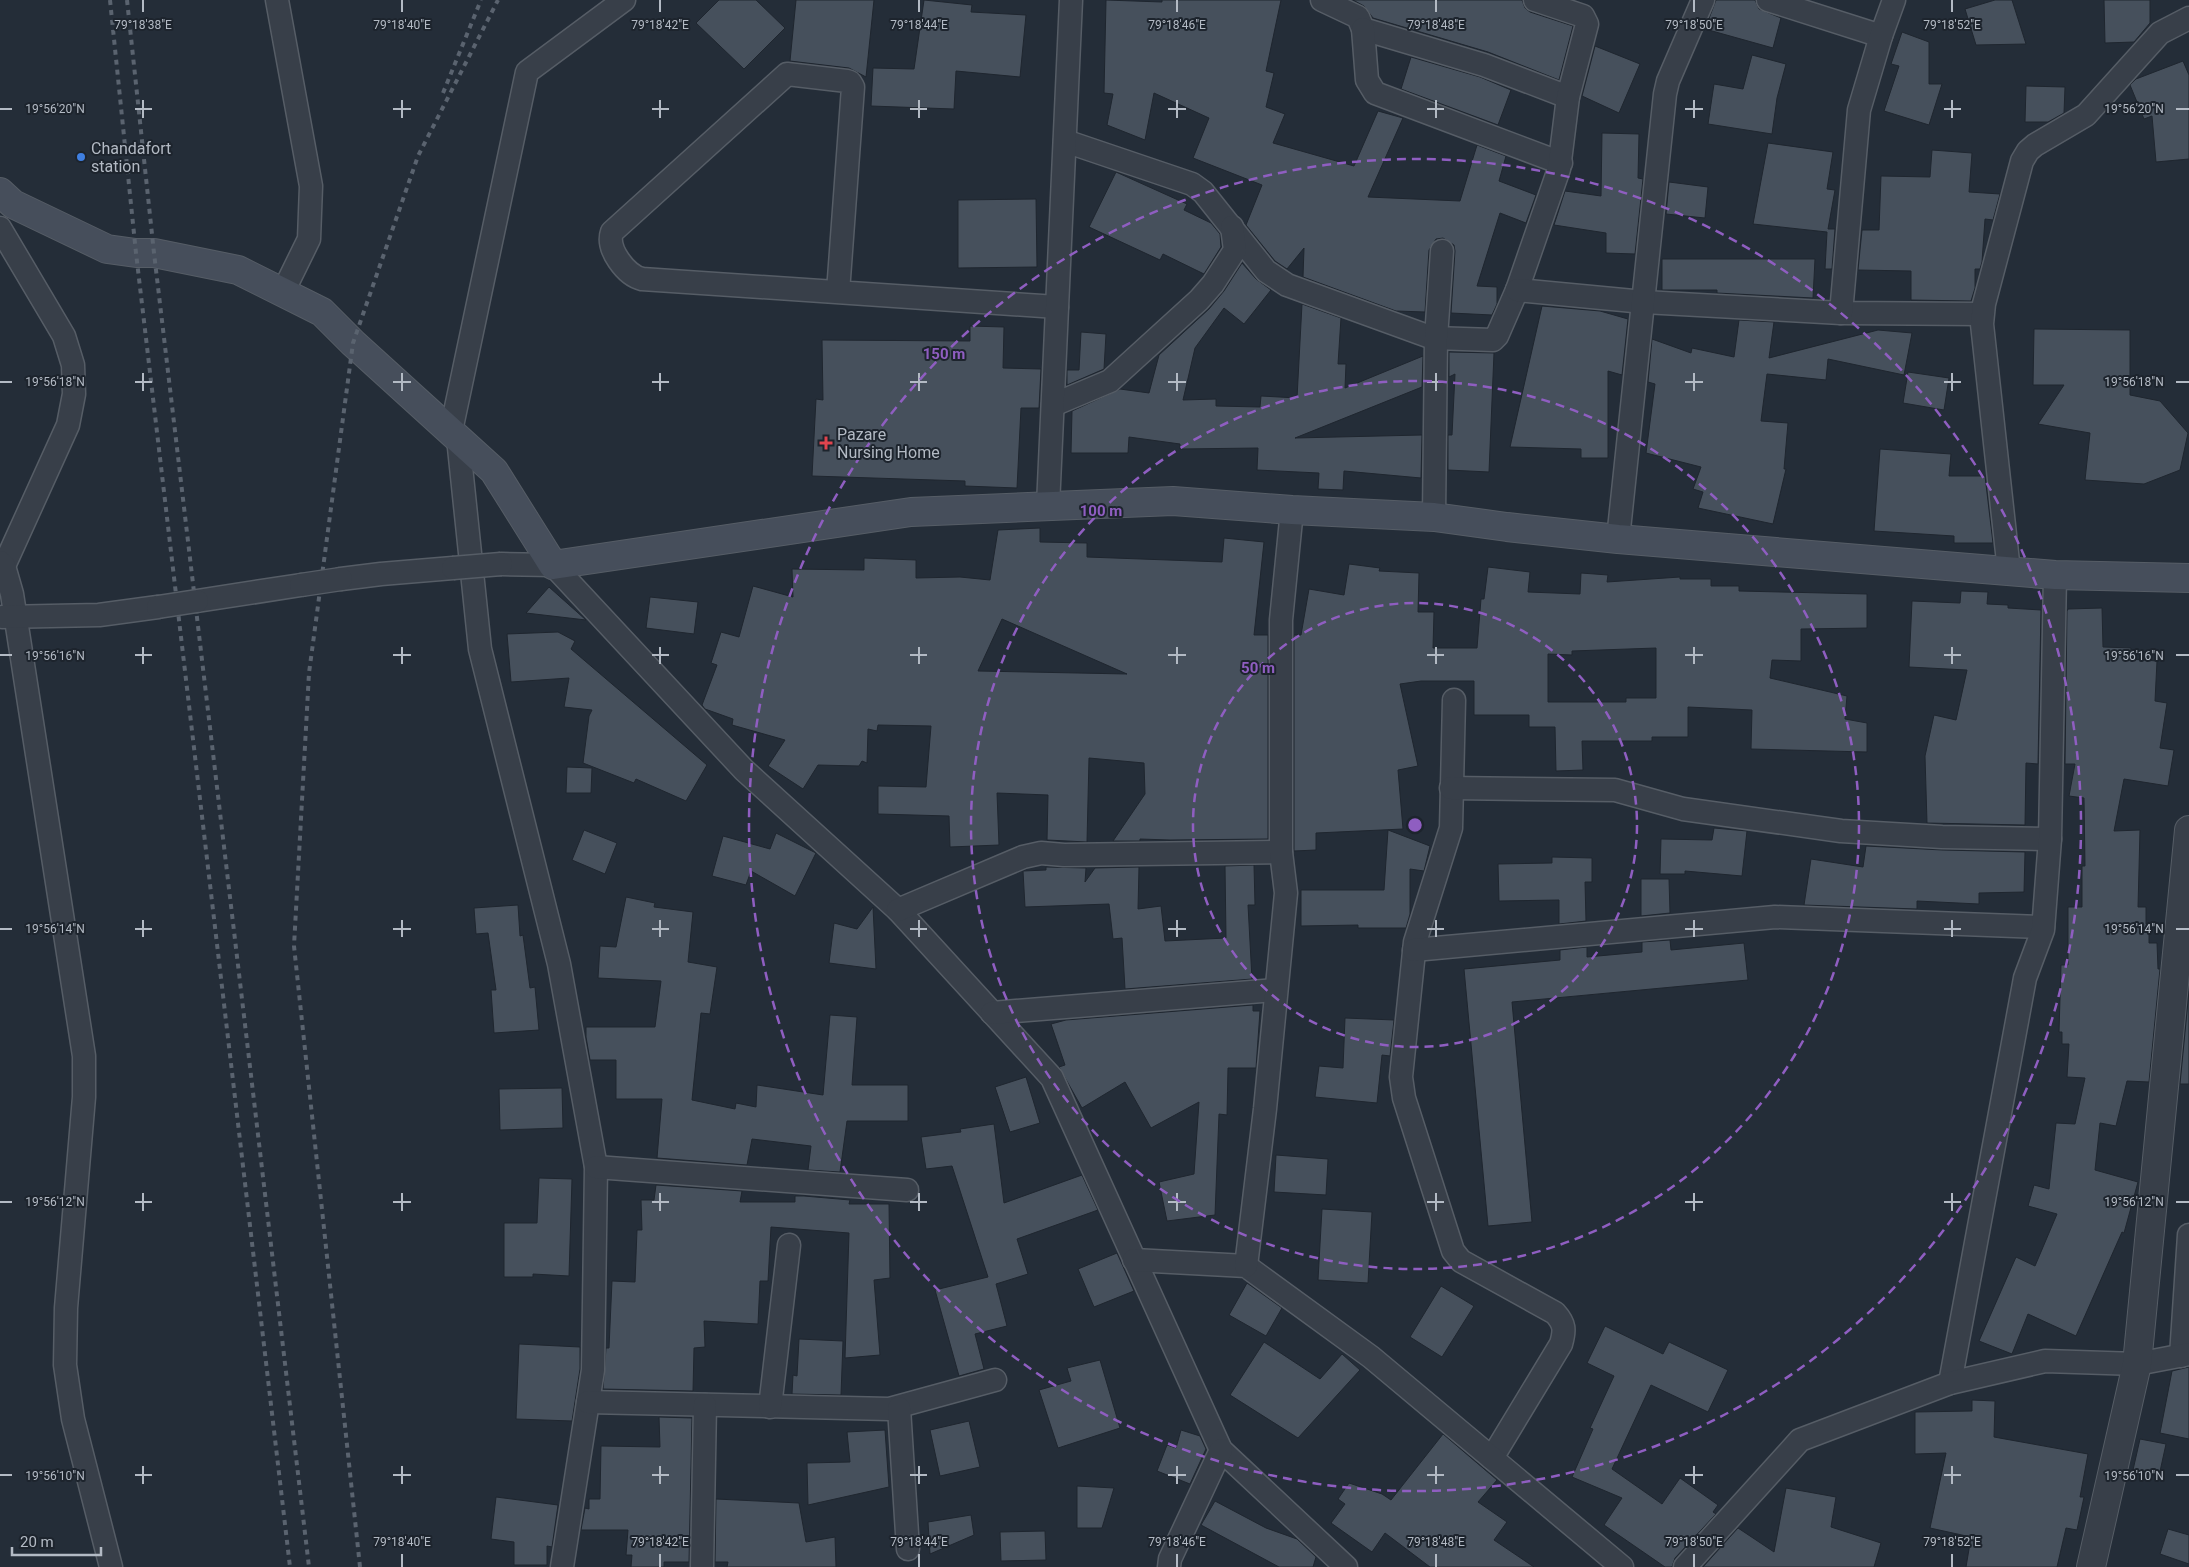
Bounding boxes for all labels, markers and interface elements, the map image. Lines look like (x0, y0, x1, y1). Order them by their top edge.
text: 79°18'38"E (114, 18, 172, 32)
text: 79°18'40"E (373, 18, 431, 32)
text: 79°18'42"E (631, 18, 689, 32)
text: 79°18'44"E (890, 18, 948, 32)
text: 79°18'46"E (1148, 18, 1206, 32)
text: 79°18'48"E (1407, 18, 1465, 32)
text: 79°18'50"E (1665, 18, 1723, 32)
text: 79°18'52"E (1923, 18, 1981, 32)
text: 19°56'20"N (25, 102, 85, 116)
text: 19°56'20"N (2104, 102, 2164, 116)
place label: Chandafort station (91, 139, 171, 176)
marker: Chandafort station (75, 151, 87, 163)
text: 150 m (923, 345, 965, 363)
text: 19°56'18"N (25, 375, 85, 389)
text: 19°56'18"N (2104, 375, 2164, 389)
place label: Pazare Nursing Home (837, 425, 940, 462)
marker: Pazare Nursing Home (819, 436, 833, 450)
text: 100 m (1080, 502, 1122, 520)
text: 19°56'16"N (25, 649, 85, 663)
text: 19°56'16"N (2104, 649, 2164, 663)
text: 50 m (1241, 659, 1275, 677)
centre of rings (1406, 816, 1424, 834)
text: 19°56'14"N (25, 922, 85, 936)
text: 19°56'14"N (2104, 922, 2164, 936)
text: 19°56'12"N (25, 1195, 85, 1209)
text: 19°56'12"N (2104, 1195, 2164, 1209)
text: 19°56'10"N (25, 1469, 85, 1483)
text: 19°56'10"N (2104, 1469, 2164, 1483)
scale bar (12, 1524, 101, 1556)
text: 20 m (20, 1533, 54, 1551)
text: 79°18'40"E (373, 1535, 431, 1549)
text: 79°18'42"E (631, 1535, 689, 1549)
text: 79°18'44"E (890, 1535, 948, 1549)
text: 79°18'46"E (1148, 1535, 1206, 1549)
text: 79°18'48"E (1407, 1535, 1465, 1549)
text: 79°18'50"E (1665, 1535, 1723, 1549)
text: 79°18'52"E (1923, 1535, 1981, 1549)

